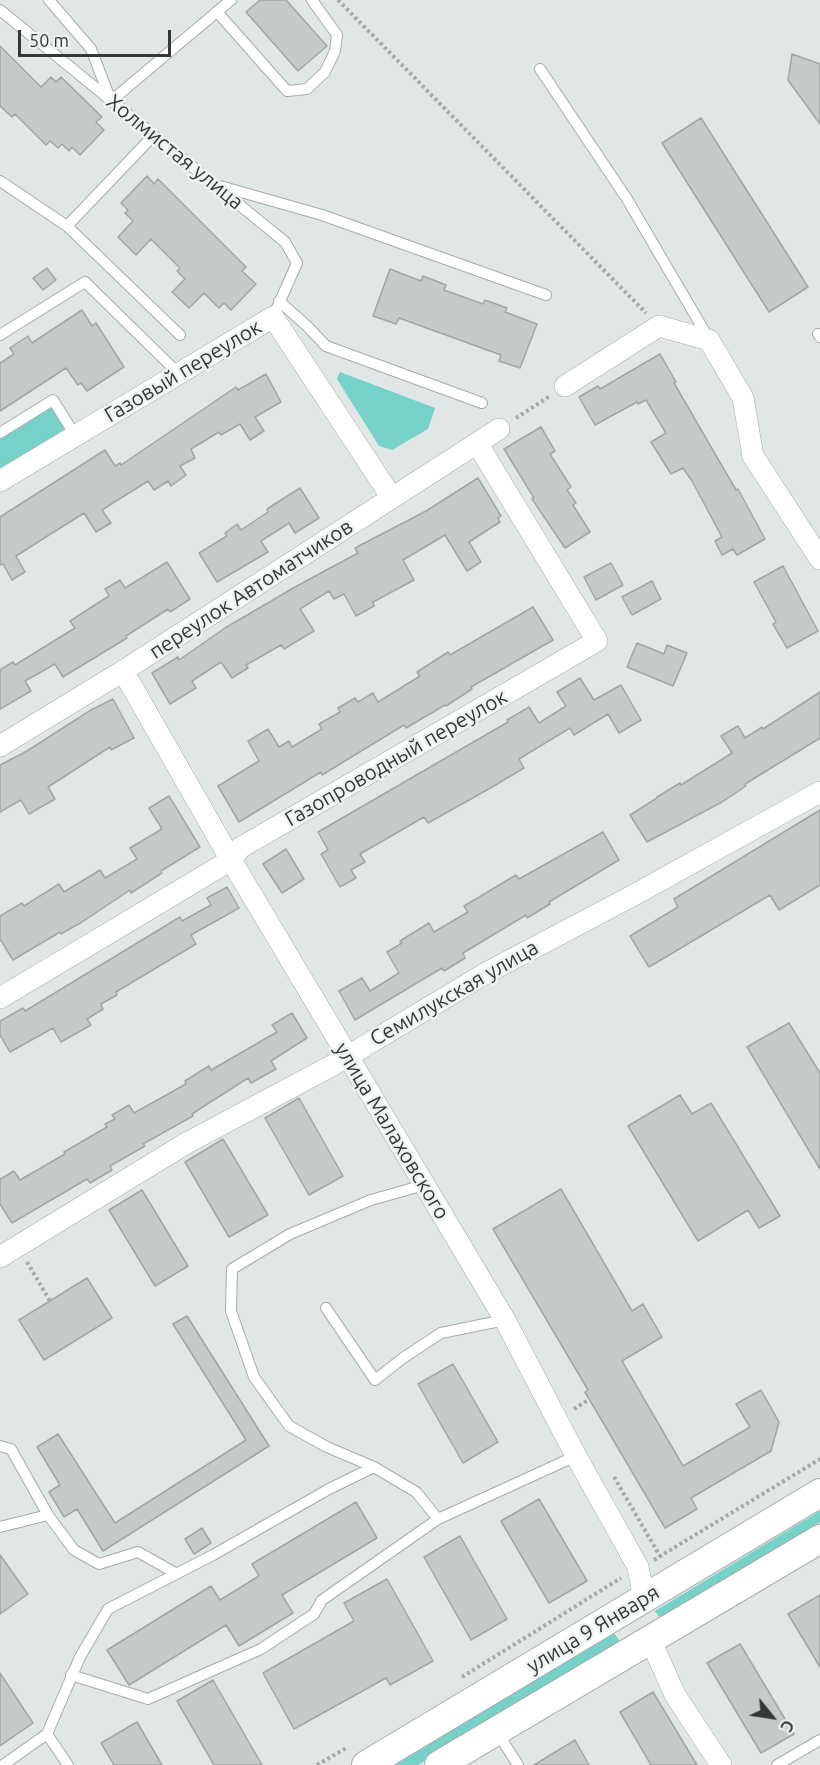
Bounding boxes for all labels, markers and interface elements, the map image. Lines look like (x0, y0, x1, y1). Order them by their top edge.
scale bar (21, 18, 174, 56)
text: 50 m (29, 30, 69, 50)
street label: Холмистая улица (102, 89, 248, 215)
street label: Газовый переулок (100, 314, 266, 428)
street label: переулок Автоматчиков (145, 514, 357, 664)
street label: Газопроводный переулок (280, 684, 512, 832)
street label: Семилукская улица (365, 935, 543, 1051)
street label: улица Малаховского (329, 1038, 455, 1224)
street label: улица 9 Января (522, 1580, 664, 1678)
north arrow (742, 1687, 802, 1747)
text: С (777, 1717, 798, 1735)

